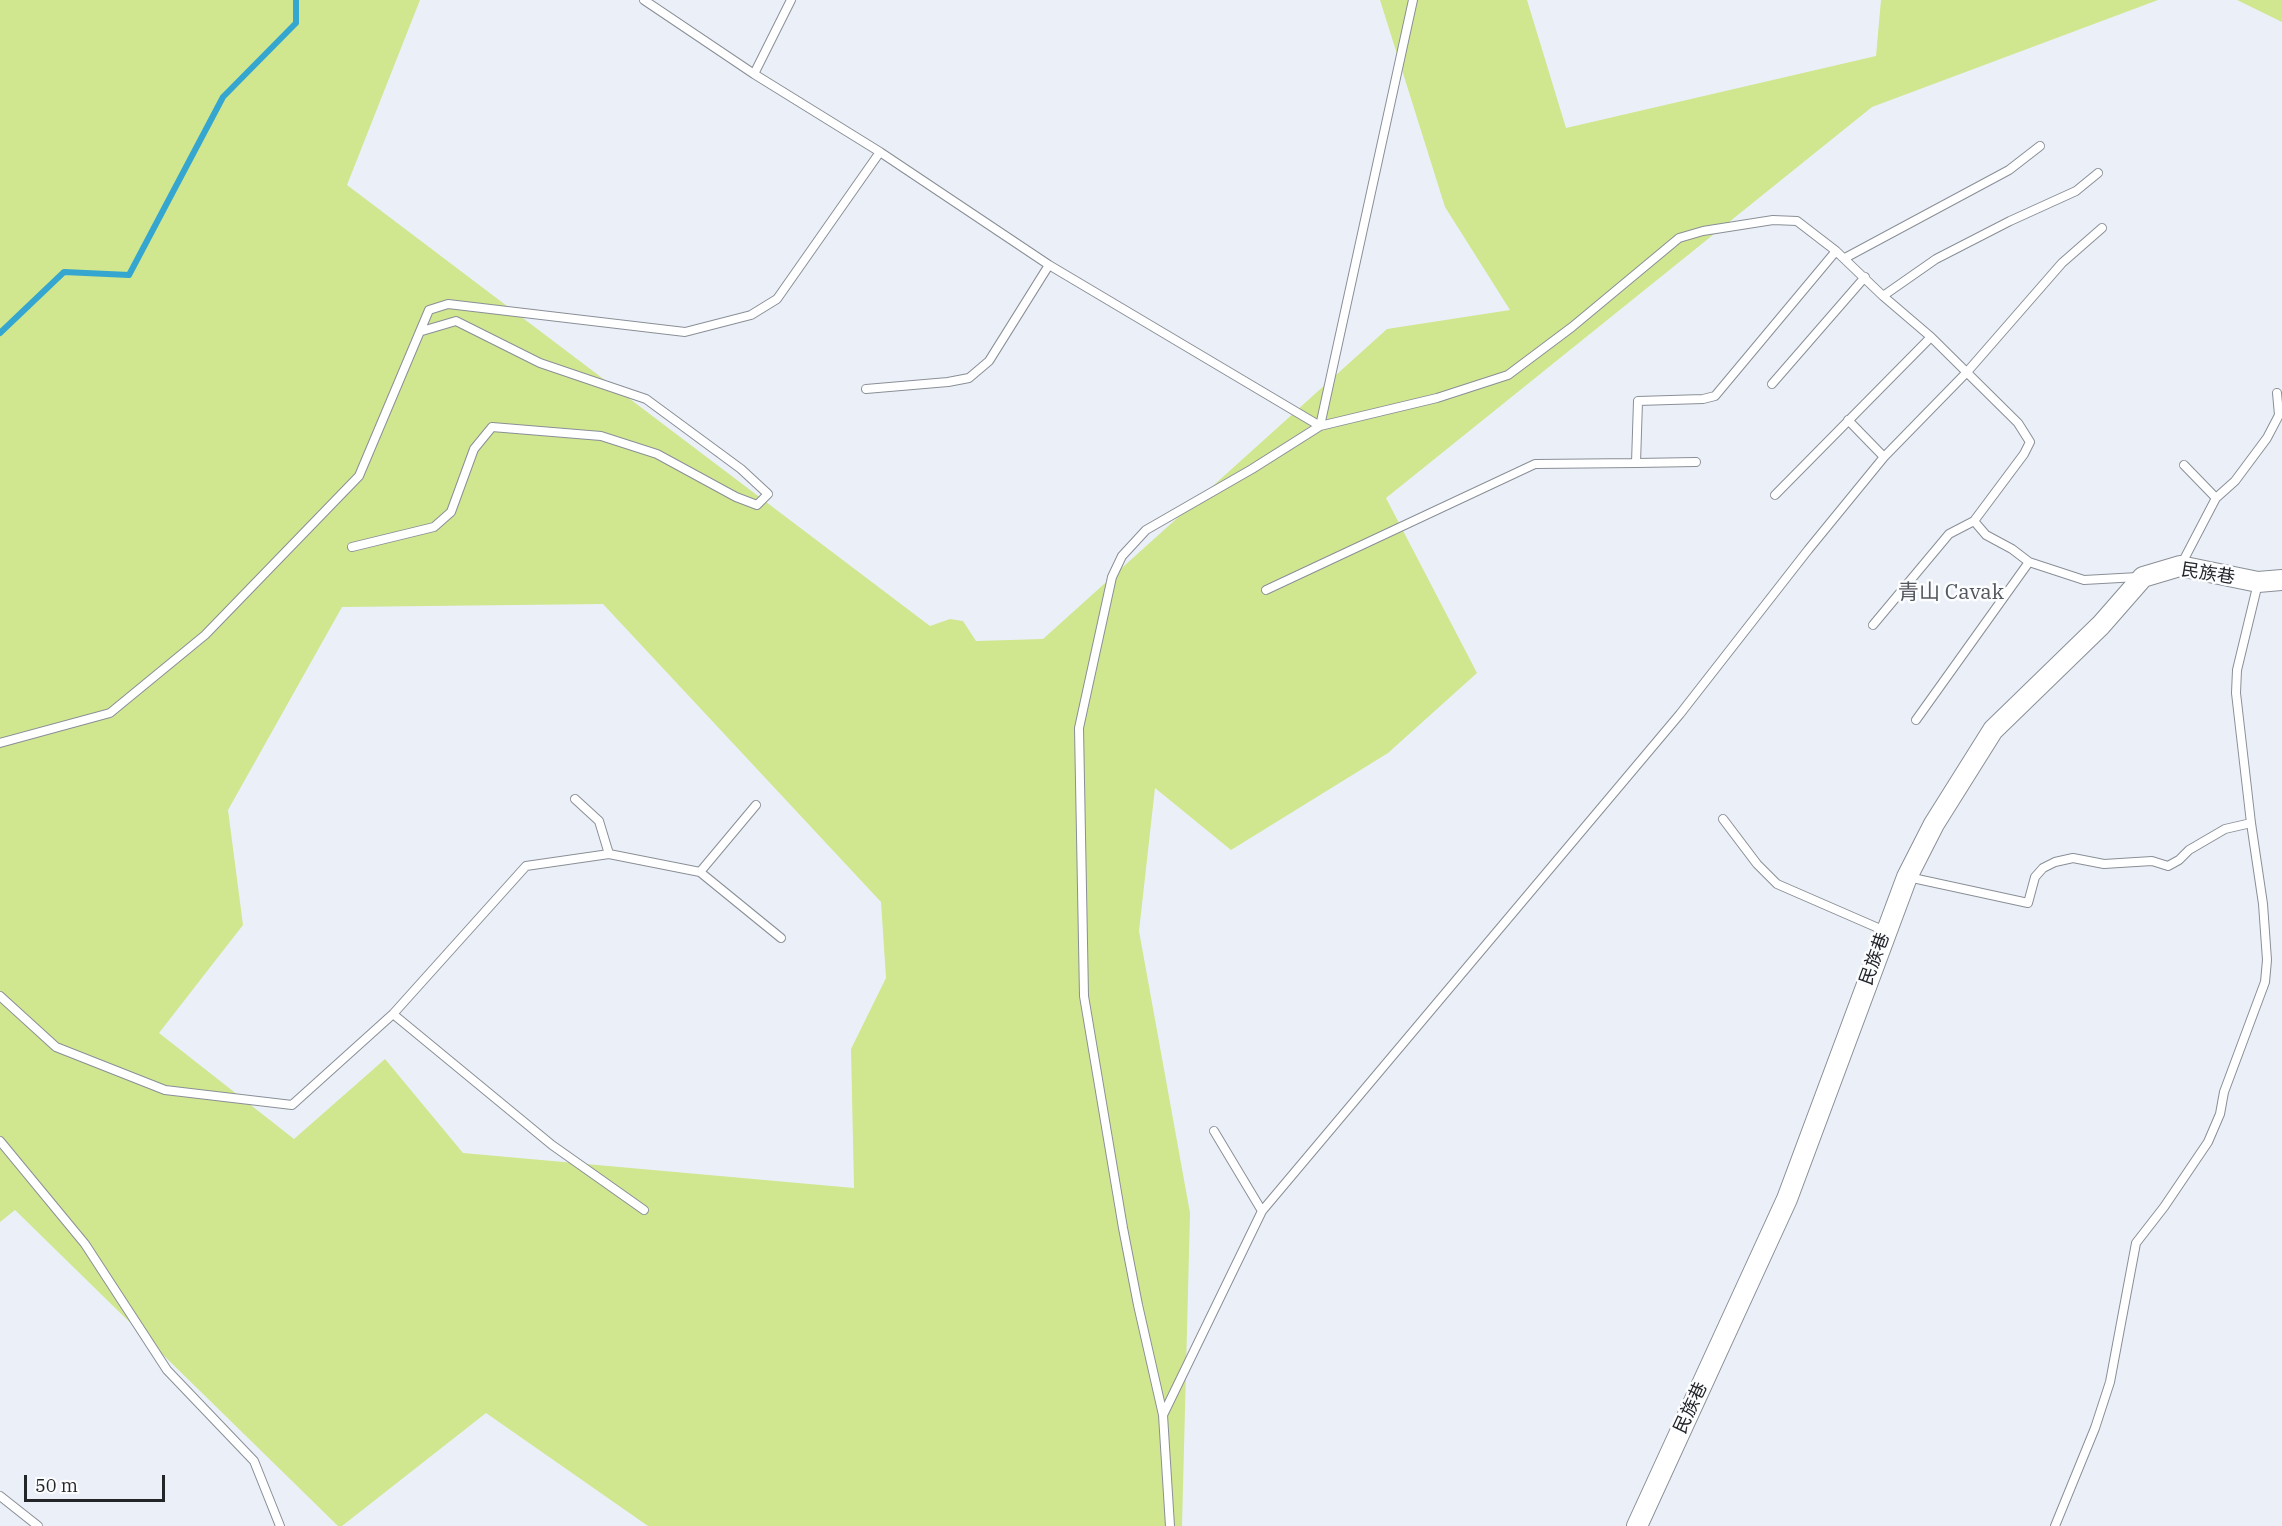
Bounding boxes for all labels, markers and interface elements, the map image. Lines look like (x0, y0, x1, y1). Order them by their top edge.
street label: 民族巷 (2180, 559, 2236, 589)
district label: 青山 Cavak (1898, 580, 2004, 606)
street label: 民族巷 (1856, 930, 1894, 988)
street label: 民族巷 (1670, 1379, 1712, 1437)
scale bar (27, 1463, 168, 1501)
text: 50 m (35, 1474, 78, 1497)

